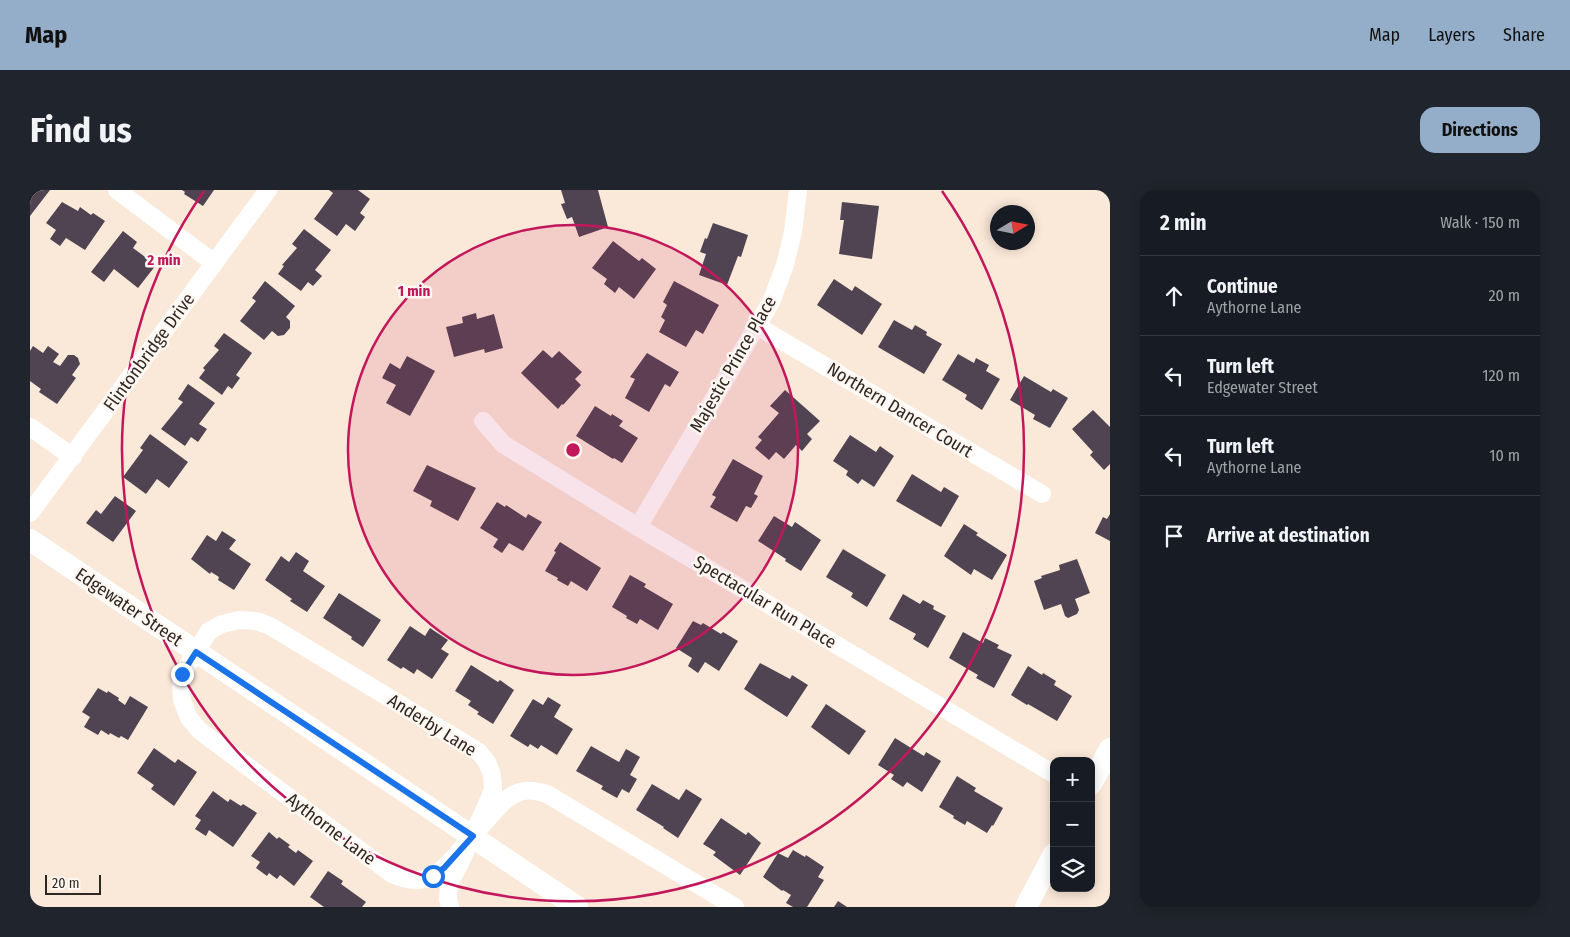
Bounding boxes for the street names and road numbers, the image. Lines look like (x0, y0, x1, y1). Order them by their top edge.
street label: Flintonbridge Drive (99, 289, 199, 415)
street label: Majestic Prince Place (685, 292, 781, 436)
street label: Northern Dancer Court (823, 358, 977, 462)
street label: Spectacular Run Place (690, 551, 840, 653)
street label: Edgewater Street (71, 563, 187, 651)
street label: Anderby Lane (384, 689, 481, 761)
street label: Aythorne Lane (282, 788, 380, 870)

